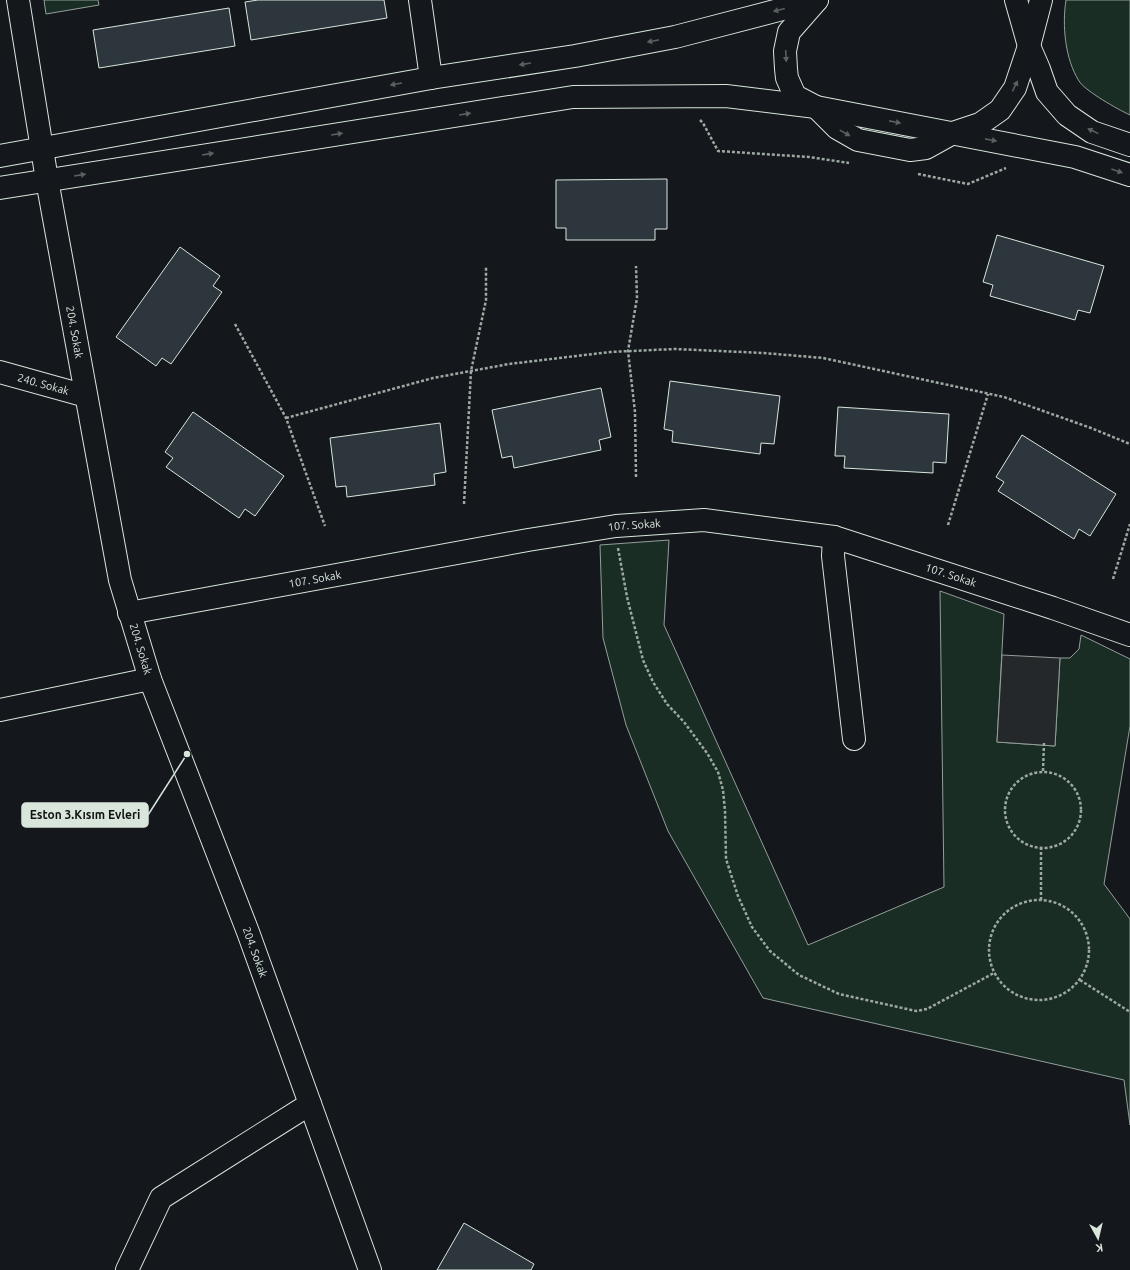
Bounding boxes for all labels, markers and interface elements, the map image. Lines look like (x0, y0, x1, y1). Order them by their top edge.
one-way arrow (773, 7, 785, 13)
one-way arrow (647, 38, 659, 44)
one-way arrow (782, 50, 789, 62)
one-way arrow (519, 61, 531, 67)
one-way arrow (390, 81, 403, 87)
one-way arrow (1012, 81, 1018, 92)
one-way arrow (459, 111, 471, 117)
one-way arrow (889, 119, 901, 125)
one-way arrow (1088, 128, 1099, 134)
one-way arrow (839, 129, 850, 136)
one-way arrow (331, 131, 343, 137)
one-way arrow (985, 138, 997, 144)
one-way arrow (202, 151, 214, 157)
one-way arrow (1112, 168, 1124, 174)
one-way arrow (74, 171, 86, 177)
street label: 204. Sokak (64, 305, 85, 360)
street label: 240. Sokak (16, 371, 71, 397)
street label: 107. Sokak (607, 517, 661, 533)
street label: 107. Sokak (924, 561, 978, 589)
street label: 107. Sokak (288, 568, 342, 590)
street label: 204. Sokak (127, 622, 154, 676)
callout: Eston 3.Kısım Evleri (22, 803, 148, 827)
text: Eston 3.Kısım Evleri (30, 808, 140, 821)
street label: 204. Sokak (241, 925, 270, 979)
north arrow (1078, 1218, 1118, 1258)
text: K (1094, 1241, 1104, 1254)

